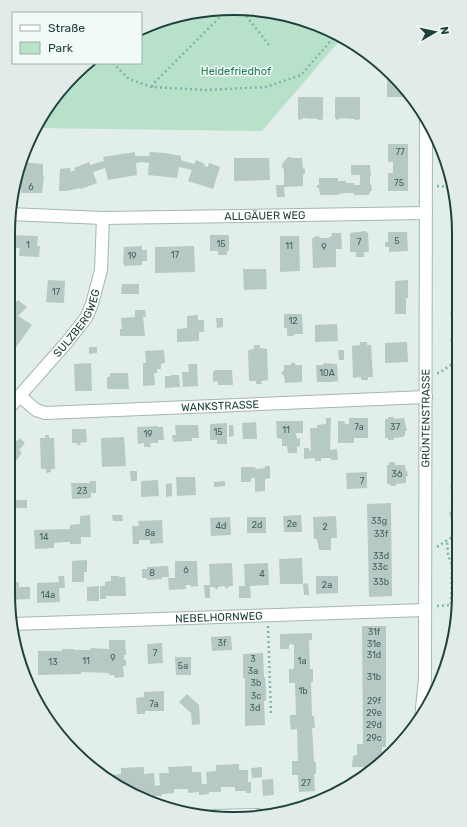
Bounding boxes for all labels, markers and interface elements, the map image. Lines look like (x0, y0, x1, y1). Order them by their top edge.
legend (12, 12, 142, 64)
north arrow (415, 12, 455, 52)
text: Straße (48, 21, 85, 35)
text: N (437, 26, 451, 36)
text: Park (48, 41, 74, 55)
park label: Heidefriedhof (201, 65, 272, 78)
house number: 77 (395, 147, 405, 157)
house number: 75 (394, 178, 404, 188)
house number: 6 (28, 182, 34, 192)
street label: ALLGÄUER WEG (224, 209, 306, 223)
house number: 5 (394, 236, 400, 246)
house number: 7 (357, 237, 362, 247)
house number: 15 (216, 239, 226, 249)
house number: 1 (26, 240, 30, 250)
house number: 11 (285, 241, 293, 251)
house number: 9 (321, 242, 327, 252)
house number: 17 (171, 250, 180, 260)
house number: 19 (127, 251, 137, 261)
house number: 17 (52, 287, 61, 297)
street label: SULZBERGWEG (51, 288, 103, 360)
house number: 12 (288, 316, 298, 326)
house number: 10A (319, 368, 335, 378)
street label: GRÜNTENSTRASSE (419, 368, 433, 468)
street label: WANKSTRASSE (181, 398, 260, 414)
house number: 7a (354, 422, 364, 432)
house number: 37 (390, 422, 400, 432)
house number: 11 (282, 425, 290, 435)
house number: 15 (213, 427, 223, 437)
house number: 19 (143, 429, 153, 439)
house number: 36 (392, 469, 403, 479)
house number: 7 (360, 476, 365, 486)
house number: 23 (77, 486, 87, 496)
house number: 33g (371, 516, 387, 526)
house number: 2e (287, 519, 297, 529)
house number: 2d (252, 520, 262, 530)
house number: 4d (216, 521, 226, 531)
house number: 2 (322, 522, 328, 532)
house number: 8a (145, 528, 155, 538)
house number: 33f (374, 529, 389, 539)
house number: 14 (39, 532, 49, 542)
house number: 33d (373, 551, 389, 561)
house number: 33c (372, 562, 388, 572)
house number: 6 (183, 565, 189, 575)
house number: 8 (149, 568, 155, 578)
house number: 4 (259, 569, 265, 579)
house number: 33b (373, 577, 389, 587)
house number: 2a (322, 580, 332, 590)
house number: 14a (41, 590, 55, 600)
street label: NEBELHORNWEG (175, 610, 263, 625)
house number: 31f (368, 627, 381, 637)
house number: 3f (218, 638, 227, 648)
house number: 31e (367, 639, 381, 649)
house number: 7 (153, 648, 158, 658)
house number: 31d (367, 650, 381, 660)
house number: 9 (110, 653, 116, 663)
house number: 3 (250, 654, 256, 664)
house number: 11 (82, 656, 90, 666)
house number: 1a (298, 656, 306, 666)
house number: 13 (48, 657, 58, 667)
house number: 5a (178, 661, 188, 671)
house number: 3a (248, 666, 258, 676)
house number: 31b (367, 672, 381, 682)
house number: 3b (251, 678, 261, 688)
house number: 1b (298, 686, 308, 696)
house number: 3c (251, 691, 261, 701)
house number: 29f (367, 696, 382, 706)
house number: 7a (149, 699, 159, 709)
house number: 3d (250, 703, 260, 713)
house number: 29e (366, 708, 382, 718)
house number: 29d (366, 720, 382, 730)
house number: 29c (366, 733, 382, 743)
house number: 27 (301, 778, 311, 788)

